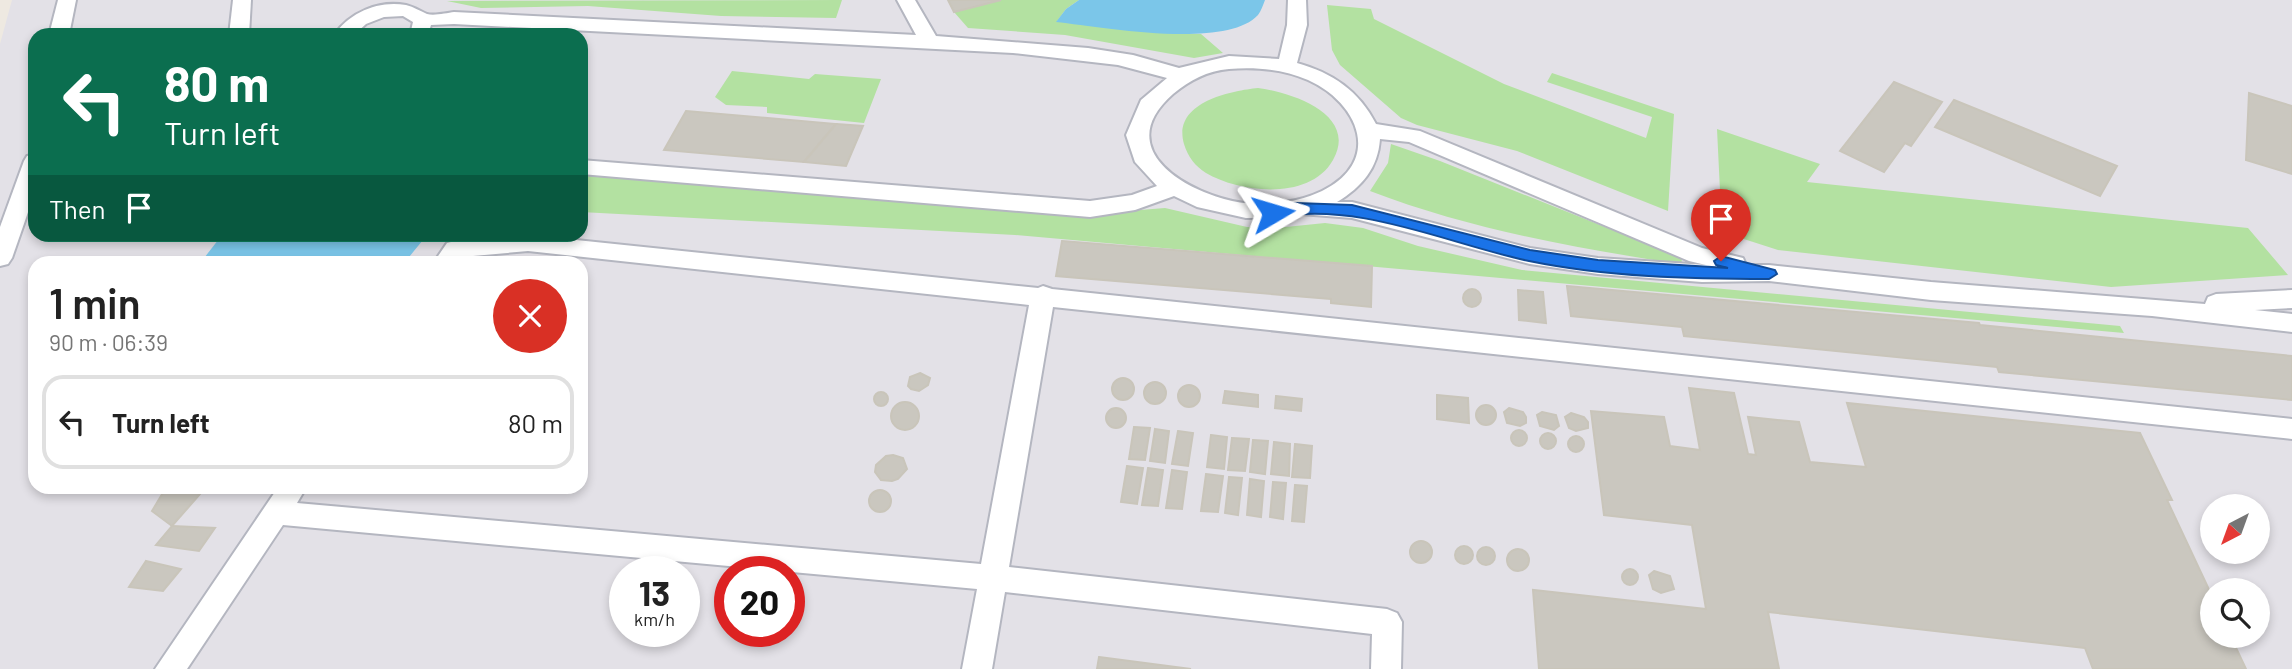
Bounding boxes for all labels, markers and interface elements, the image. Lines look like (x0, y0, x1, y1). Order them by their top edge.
text: 80 m (164, 53, 269, 112)
icon: left (49, 56, 140, 147)
text: Turn left (164, 113, 281, 151)
position arrow (1236, 176, 1310, 250)
icon: arrive (120, 189, 158, 227)
pin (1691, 189, 1751, 261)
text: Then (49, 193, 106, 224)
icon: arrive (1702, 200, 1740, 238)
text: 1 min (49, 277, 141, 327)
button: close (493, 279, 567, 353)
text: 90 m · 06:39 (49, 328, 168, 356)
icon: left (53, 403, 91, 441)
text: Turn left (112, 407, 210, 438)
text: 80 m (508, 407, 563, 438)
north arrow (2200, 494, 2270, 564)
map controls (2200, 494, 2270, 648)
speed limit sign: 20 (714, 556, 805, 647)
text: 13 (639, 571, 670, 613)
button: search (2200, 578, 2270, 648)
text: km/h (634, 608, 675, 630)

